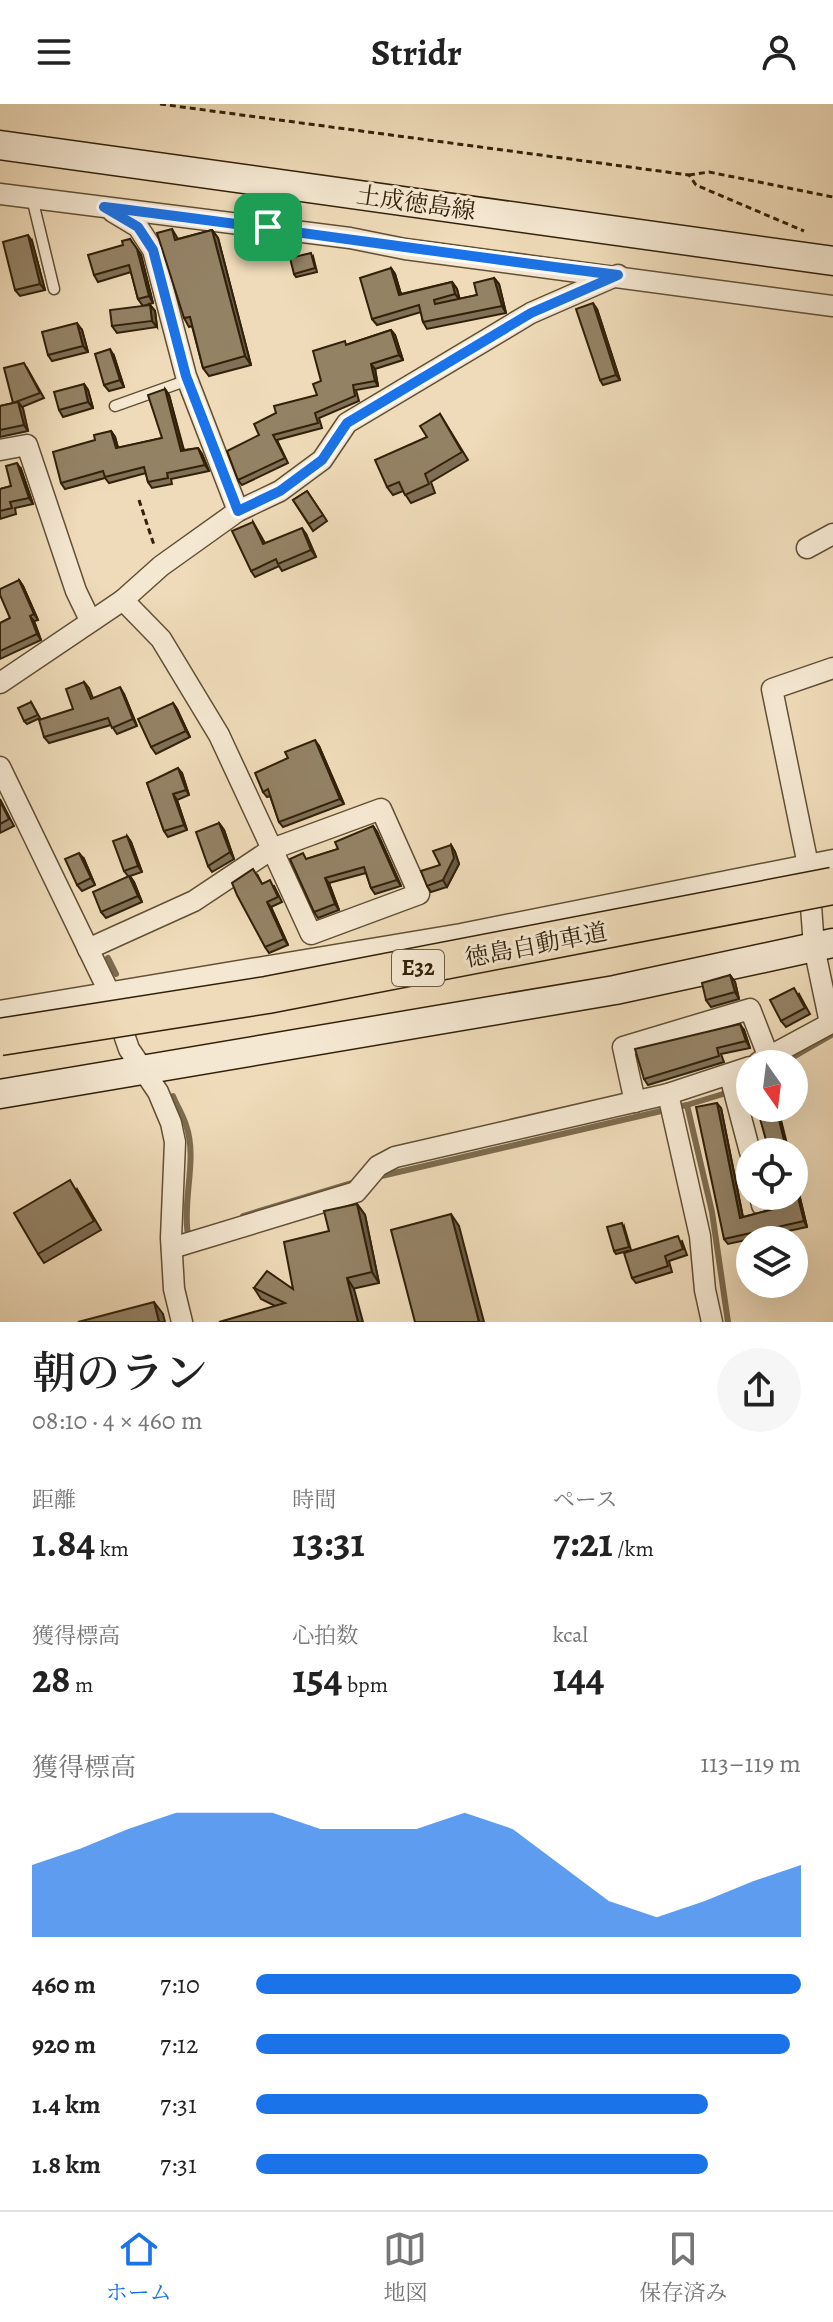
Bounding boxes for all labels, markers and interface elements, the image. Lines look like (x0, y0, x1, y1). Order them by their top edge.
text: Stridr (371, 28, 462, 77)
icon: menu (32, 30, 76, 74)
icon: person (757, 30, 801, 74)
street label: 土成徳島線 (354, 179, 478, 227)
pin (234, 193, 302, 261)
icon: arrive (246, 205, 290, 249)
street label: 徳島自動車道 (462, 916, 610, 974)
road number: E32 (392, 950, 444, 986)
north arrow (736, 1050, 808, 1122)
map controls (736, 1050, 808, 1298)
button: locate (736, 1138, 808, 1210)
button: layers (736, 1226, 808, 1298)
text: 朝のラン (32, 1343, 208, 1403)
button: share (717, 1348, 801, 1432)
text: 08:10 · 4 × 460 m (32, 1403, 203, 1438)
text: 距離 (32, 1485, 76, 1515)
text: 時間 (292, 1485, 336, 1515)
text: ペース (553, 1485, 618, 1515)
text: 1.84 (32, 1515, 95, 1570)
text: 13:31 (292, 1515, 365, 1570)
text: 7:21 (553, 1515, 613, 1570)
text: km (95, 1534, 129, 1564)
text: /km (613, 1534, 654, 1564)
text: kcal (553, 1620, 588, 1650)
text: 獲得標高 (32, 1621, 120, 1651)
text: 心拍数 (292, 1621, 358, 1651)
text: 144 (553, 1650, 605, 1705)
text: 28 (32, 1651, 71, 1706)
text: 154 (292, 1651, 343, 1706)
text: m (71, 1670, 93, 1700)
text: bpm (343, 1670, 388, 1700)
text: 113–119 m (700, 1746, 801, 1781)
text: 獲得標高 (32, 1750, 136, 1785)
text: 460 m (32, 1967, 96, 2002)
text: 7:10 (160, 1967, 200, 2002)
text: 920 m (32, 2027, 96, 2062)
text: 7:12 (160, 2027, 198, 2062)
text: 1.4 km (32, 2087, 100, 2122)
text: 7:31 (160, 2087, 197, 2122)
text: 1.8 km (32, 2147, 101, 2182)
text: 7:31 (160, 2147, 197, 2182)
tab: ホーム (106, 2227, 172, 2308)
tab: 地図 (383, 2227, 427, 2308)
tab: 保存済み (639, 2227, 727, 2308)

